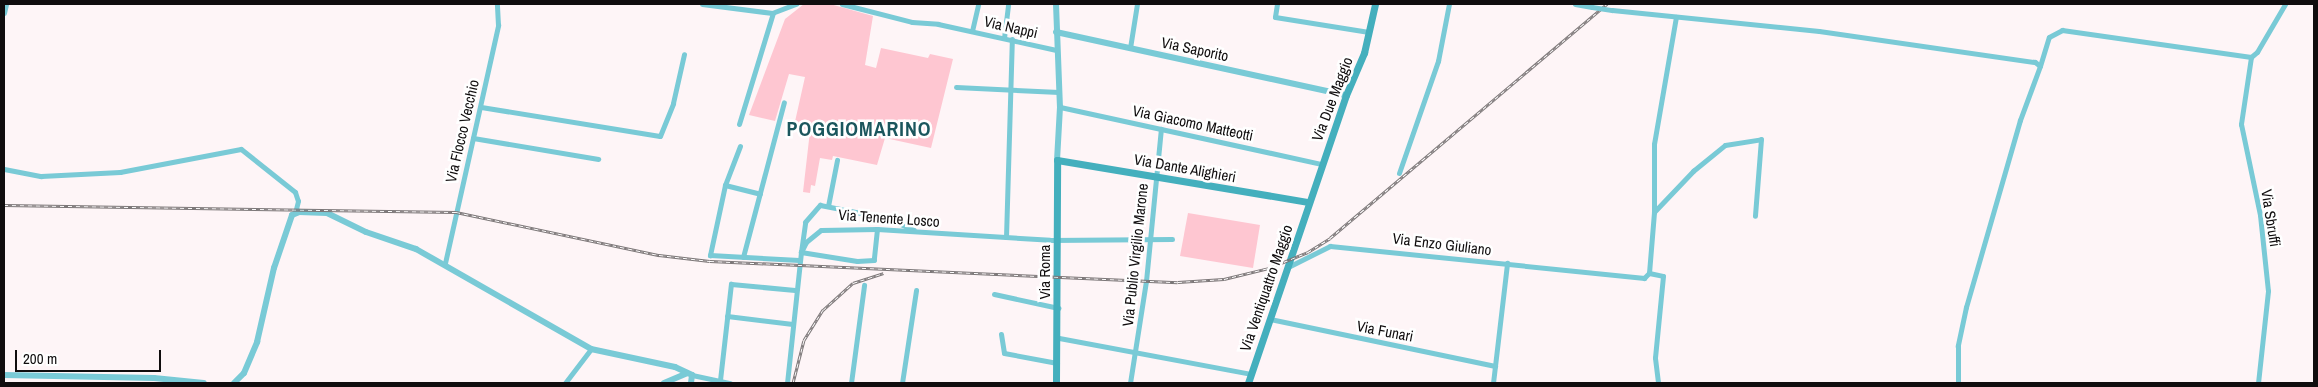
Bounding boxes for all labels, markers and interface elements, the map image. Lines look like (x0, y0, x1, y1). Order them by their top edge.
street label: Via Nappi (982, 12, 1040, 42)
street label: Via Saporito (1160, 33, 1230, 65)
street label: Via Due Maggio (1308, 54, 1356, 144)
street label: Via Flocco Vecchio (441, 78, 483, 184)
street label: Via Giacomo Matteotti (1131, 101, 1255, 145)
district label: POGGIOMARINO (785, 116, 933, 140)
street label: Via Dante Alighieri (1132, 150, 1238, 186)
street label: Via Publio Virgilio Marone (1119, 183, 1151, 327)
street label: Via Sbruffi (2258, 188, 2284, 248)
street label: Via Tenente Losco (838, 205, 940, 231)
street label: Via Ventiquattro Maggio (1236, 222, 1296, 354)
street label: Via Enzo Giuliano (1391, 229, 1493, 259)
street label: Via Roma (1036, 245, 1054, 299)
street label: Via Funari (1355, 317, 1415, 345)
scale bar (18, 340, 164, 372)
text: 200 m (23, 348, 57, 369)

